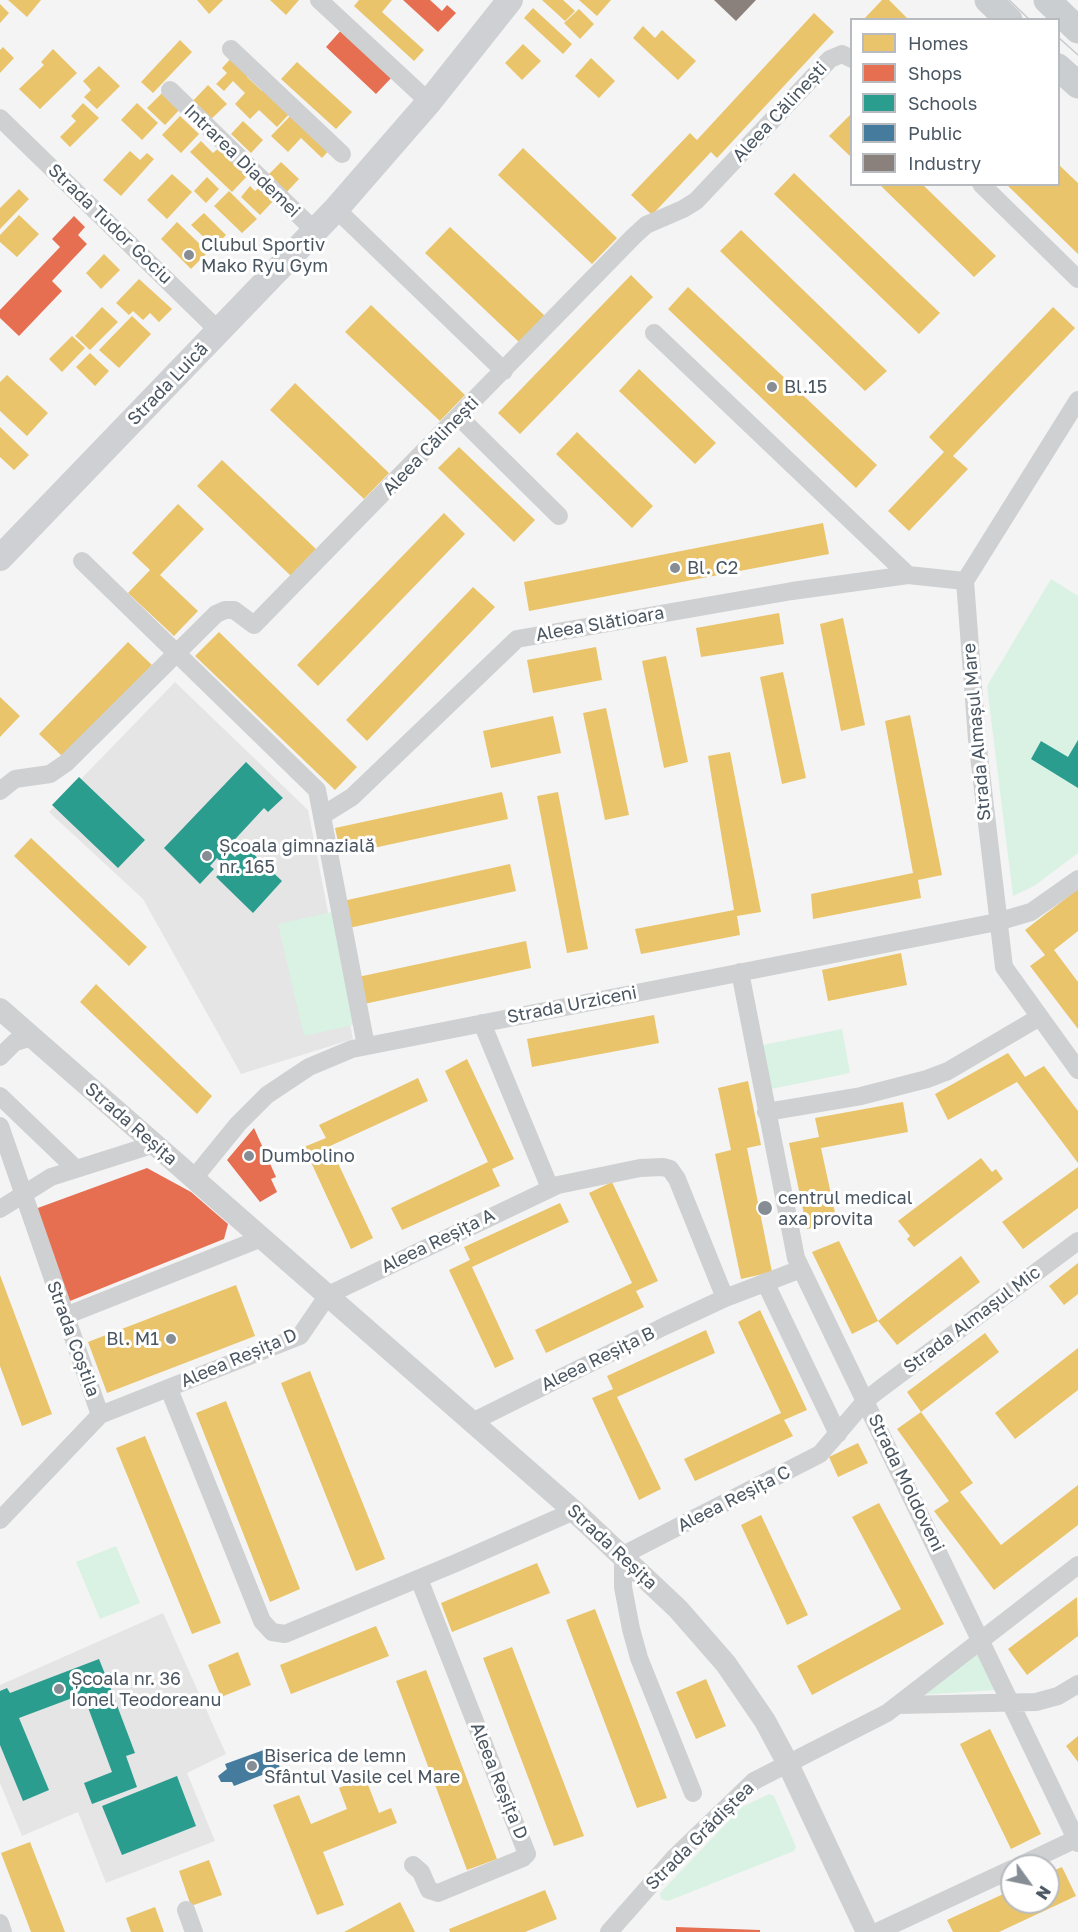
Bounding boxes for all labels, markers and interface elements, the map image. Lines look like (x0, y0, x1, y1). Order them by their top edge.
legend (850, 18, 1060, 186)
text: Homes (908, 32, 968, 54)
street label: Aleea Călinești (728, 57, 832, 167)
text: Shops (908, 62, 962, 84)
text: Schools (908, 92, 977, 114)
street label: Intrarea Diademei (179, 100, 305, 222)
text: Public (908, 122, 962, 144)
text: Industry (908, 152, 981, 174)
street label: Strada Tudor Gociu (44, 159, 176, 289)
place label: Clubul Sportiv Mako Ryu Gym (201, 234, 328, 276)
marker: Clubul Sportiv Mako Ryu Gym (182, 248, 196, 262)
street label: Strada Luică (123, 338, 213, 430)
place label: Bl.15 (784, 376, 827, 398)
marker: Bl.15 (765, 380, 779, 394)
street label: Aleea Călinești (378, 392, 484, 500)
place label: Bl. C2 (687, 557, 738, 579)
marker: Bl. C2 (668, 561, 682, 575)
street label: Aleea Slătioara (534, 602, 666, 646)
street label: Strada Almașul Mare (958, 642, 996, 822)
place label: Școala gimnazială nr. 165 (219, 835, 375, 878)
marker: Școala gimnazială nr. 165 (200, 849, 214, 863)
street label: Strada Urziceni (505, 982, 639, 1028)
street label: Strada Reșița (80, 1078, 182, 1170)
place label: Dumbolino (261, 1145, 355, 1167)
marker: Dumbolino (242, 1149, 256, 1163)
place label: centrul medical axa provita (778, 1187, 913, 1230)
marker: centrul medical axa provita (756, 1199, 774, 1217)
street label: Aleea Reșița A (378, 1204, 498, 1278)
street label: Strada Almașul Mic (899, 1262, 1045, 1378)
street label: Strada Coștila (42, 1278, 104, 1400)
street label: Aleea Reșița B (538, 1322, 658, 1396)
street label: Aleea Reșița D (178, 1324, 300, 1392)
place label: Bl. M1 (106, 1328, 159, 1350)
marker: Bl. M1 (164, 1332, 178, 1346)
street label: Strada Moldoveni (863, 1411, 949, 1555)
street label: Aleea Reșița C (674, 1461, 794, 1537)
street label: Strada Reșița (562, 1500, 662, 1594)
place label: Școala nr. 36 Ionel Teodoreanu (71, 1668, 221, 1710)
marker: Școala nr. 36 Ionel Teodoreanu (52, 1682, 66, 1696)
street label: Aleea Reșița D (466, 1719, 532, 1843)
place label: Biserica de lemn Sfântul Vasile cel Mare (264, 1745, 460, 1788)
marker: Biserica de lemn Sfântul Vasile cel Mare (245, 1759, 259, 1773)
street label: Strada Grădiștea (641, 1777, 759, 1895)
north arrow (1000, 1854, 1060, 1914)
text: N (1032, 1882, 1055, 1903)

